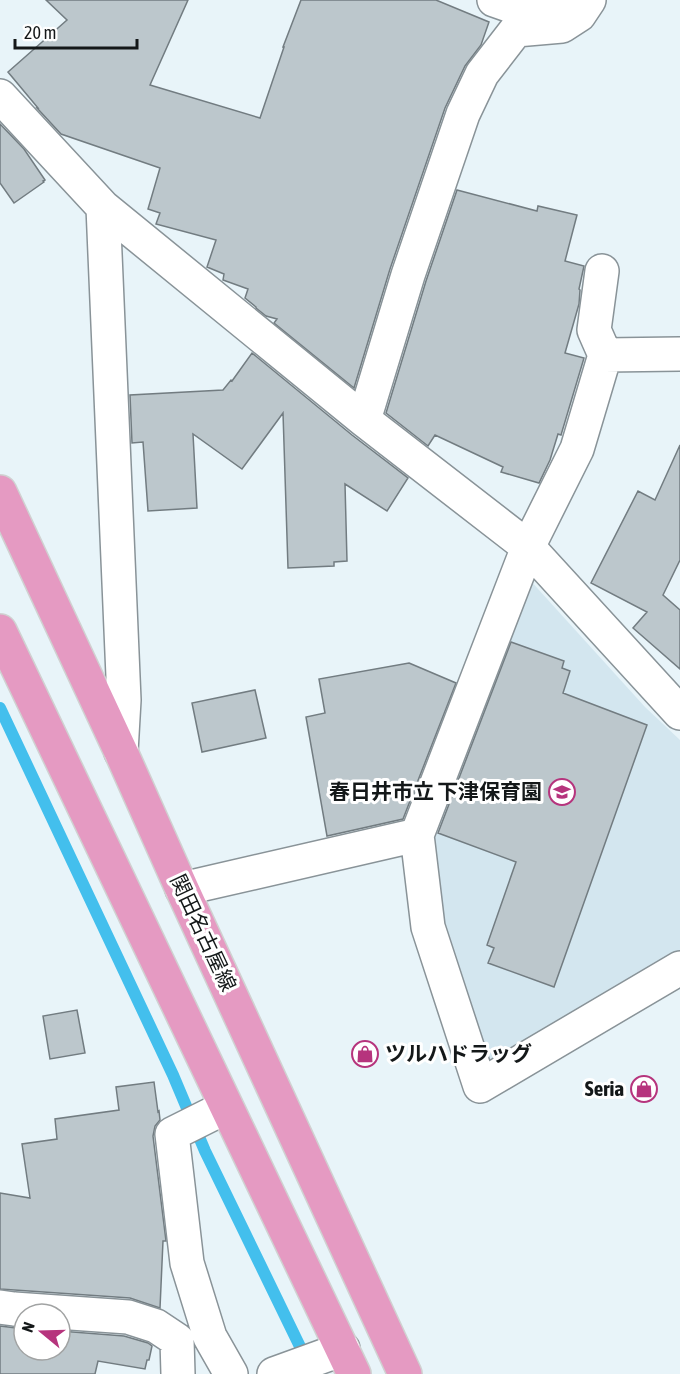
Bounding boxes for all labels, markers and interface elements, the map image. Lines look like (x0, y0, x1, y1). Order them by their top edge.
scale bar (15, 12, 136, 50)
text: 20 m (24, 22, 56, 43)
school or university icon: 春日井市立 下津保育園 (547, 777, 577, 807)
place label: 春日井市立 下津保育園 (329, 779, 542, 803)
street label: 関田名古屋線 (166, 870, 241, 995)
shop icon: ツルハドラッグ (350, 1039, 380, 1069)
place label: ツルハドラッグ (385, 1041, 532, 1065)
shop icon: Seria (629, 1074, 659, 1104)
place label: Seria (585, 1076, 624, 1100)
north arrow (12, 1302, 72, 1362)
text: N (18, 1320, 38, 1335)

